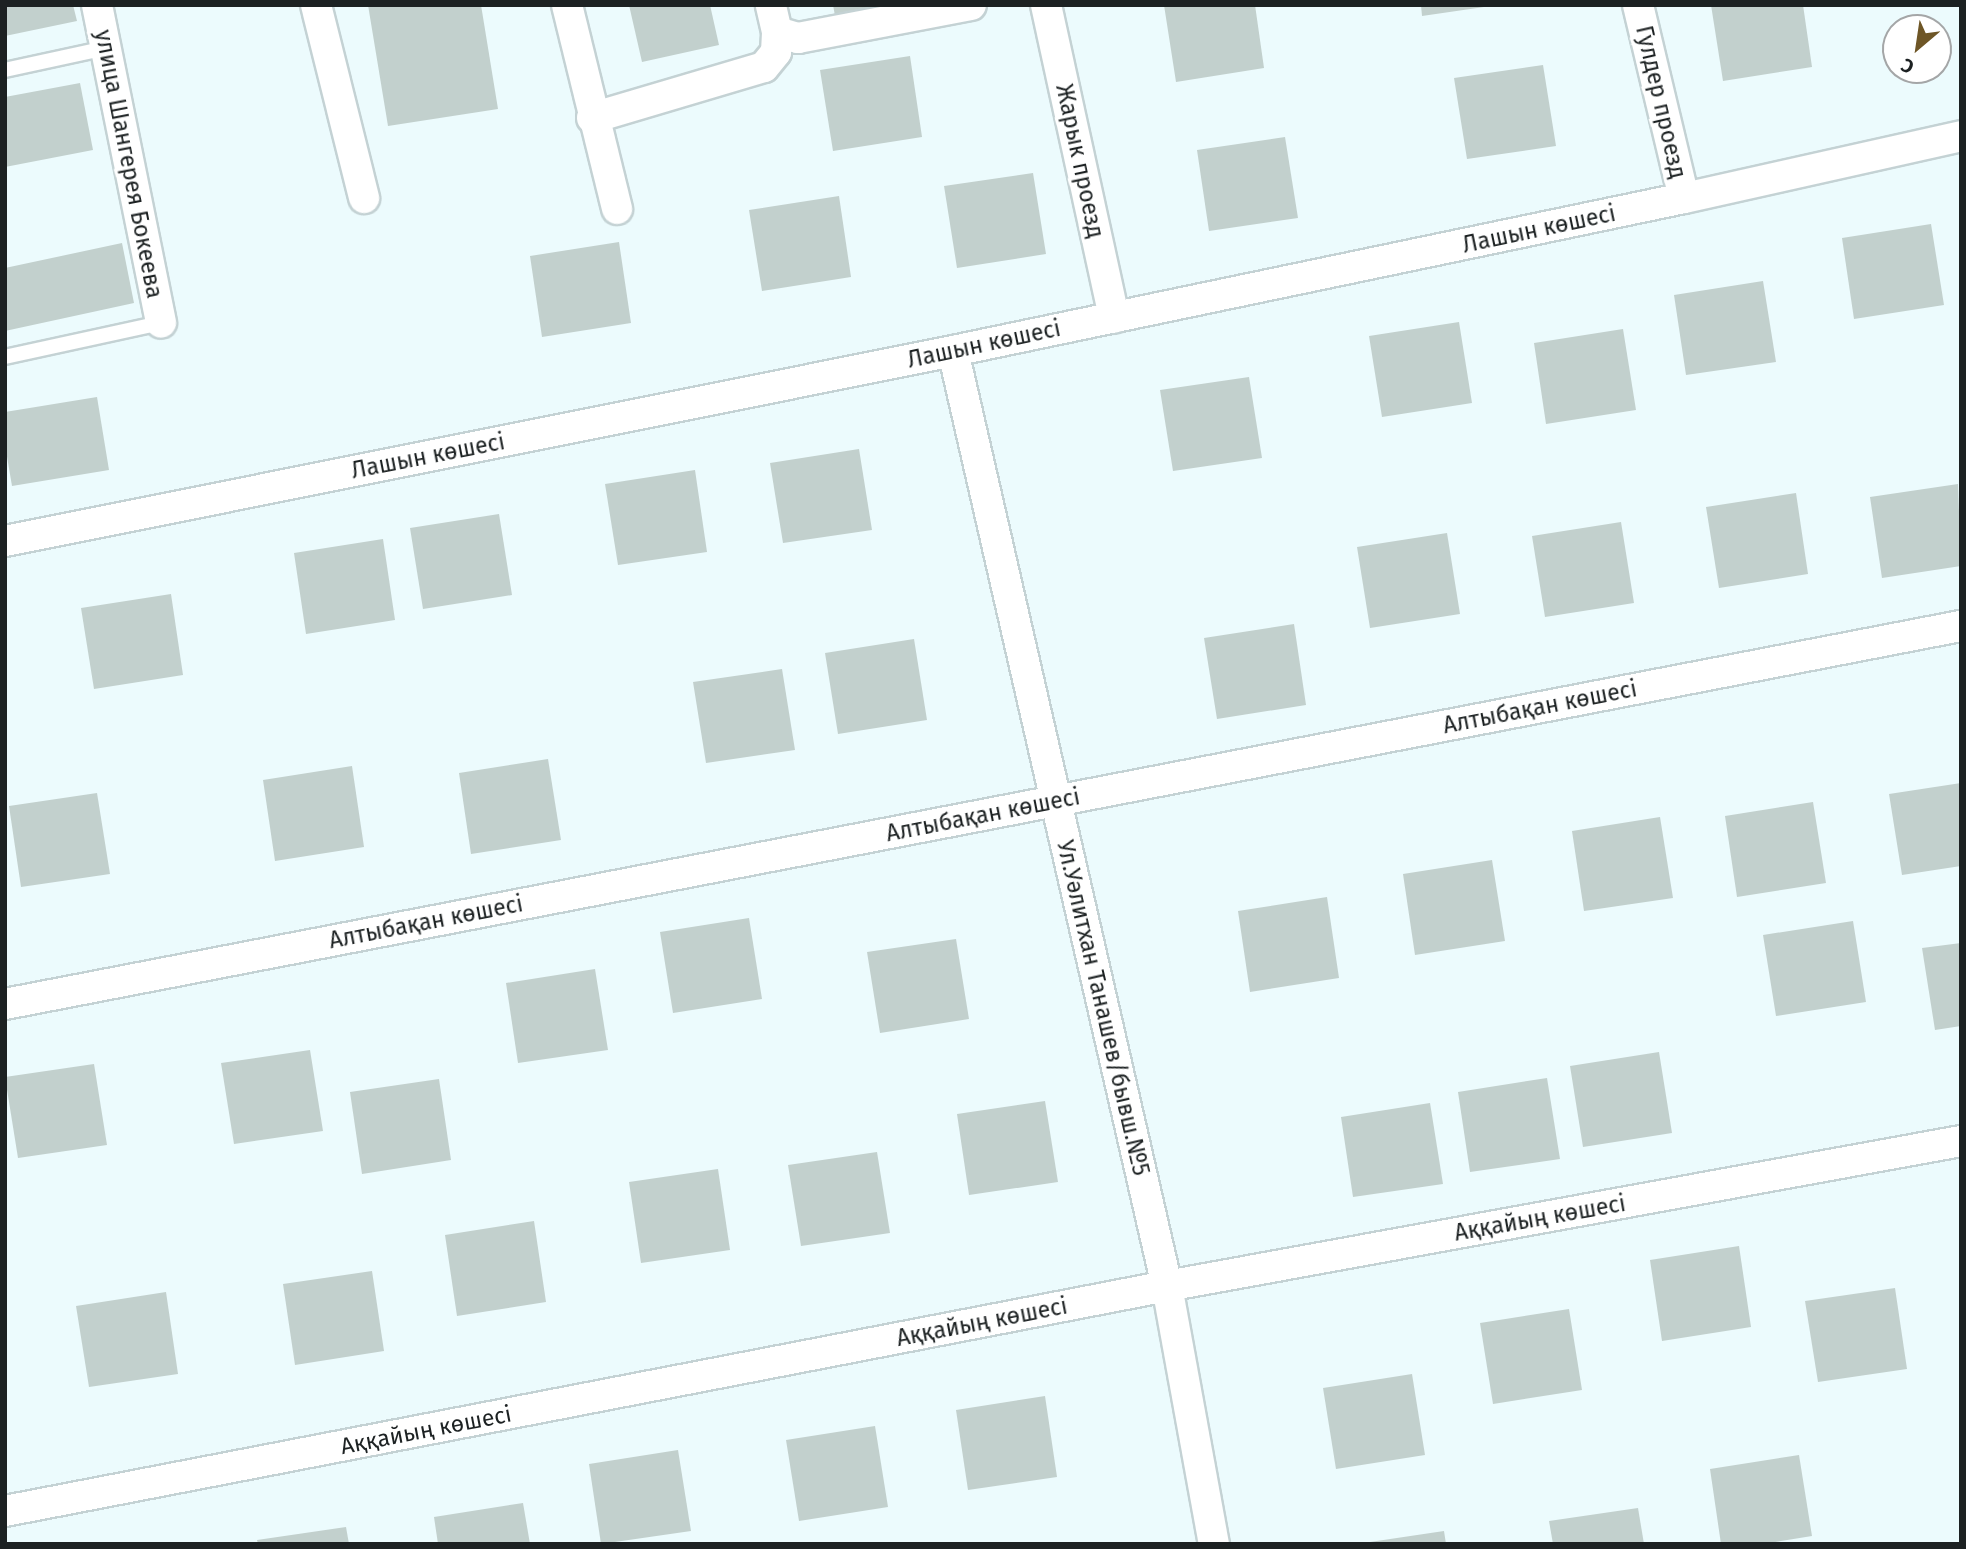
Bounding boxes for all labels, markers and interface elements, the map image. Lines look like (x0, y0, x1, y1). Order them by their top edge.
north arrow (1882, 14, 1952, 84)
street label: Гулдер проезд (1630, 23, 1692, 181)
street label: улица Шангерея Бокеева (89, 27, 169, 301)
text: С (1897, 53, 1918, 79)
street label: Жарык проезд (1050, 82, 1110, 240)
street label: Лашын көшесі (1460, 199, 1618, 259)
street label: Лашын көшесі (905, 314, 1063, 374)
street label: Лашын көшесі (349, 428, 507, 484)
street label: Алтыбақан көшесі (1441, 675, 1639, 739)
street label: Алтыбақан көшесі (884, 783, 1082, 847)
street label: Ул.Уәлитхан Танашев/бывш.№5 (1051, 838, 1155, 1178)
street label: Алтыбақан көшесі (327, 890, 525, 954)
street label: Аққайың көшесі (1452, 1189, 1628, 1247)
street label: Аққайың көшесі (894, 1292, 1070, 1352)
street label: Аққайың көшесі (338, 1400, 514, 1460)

